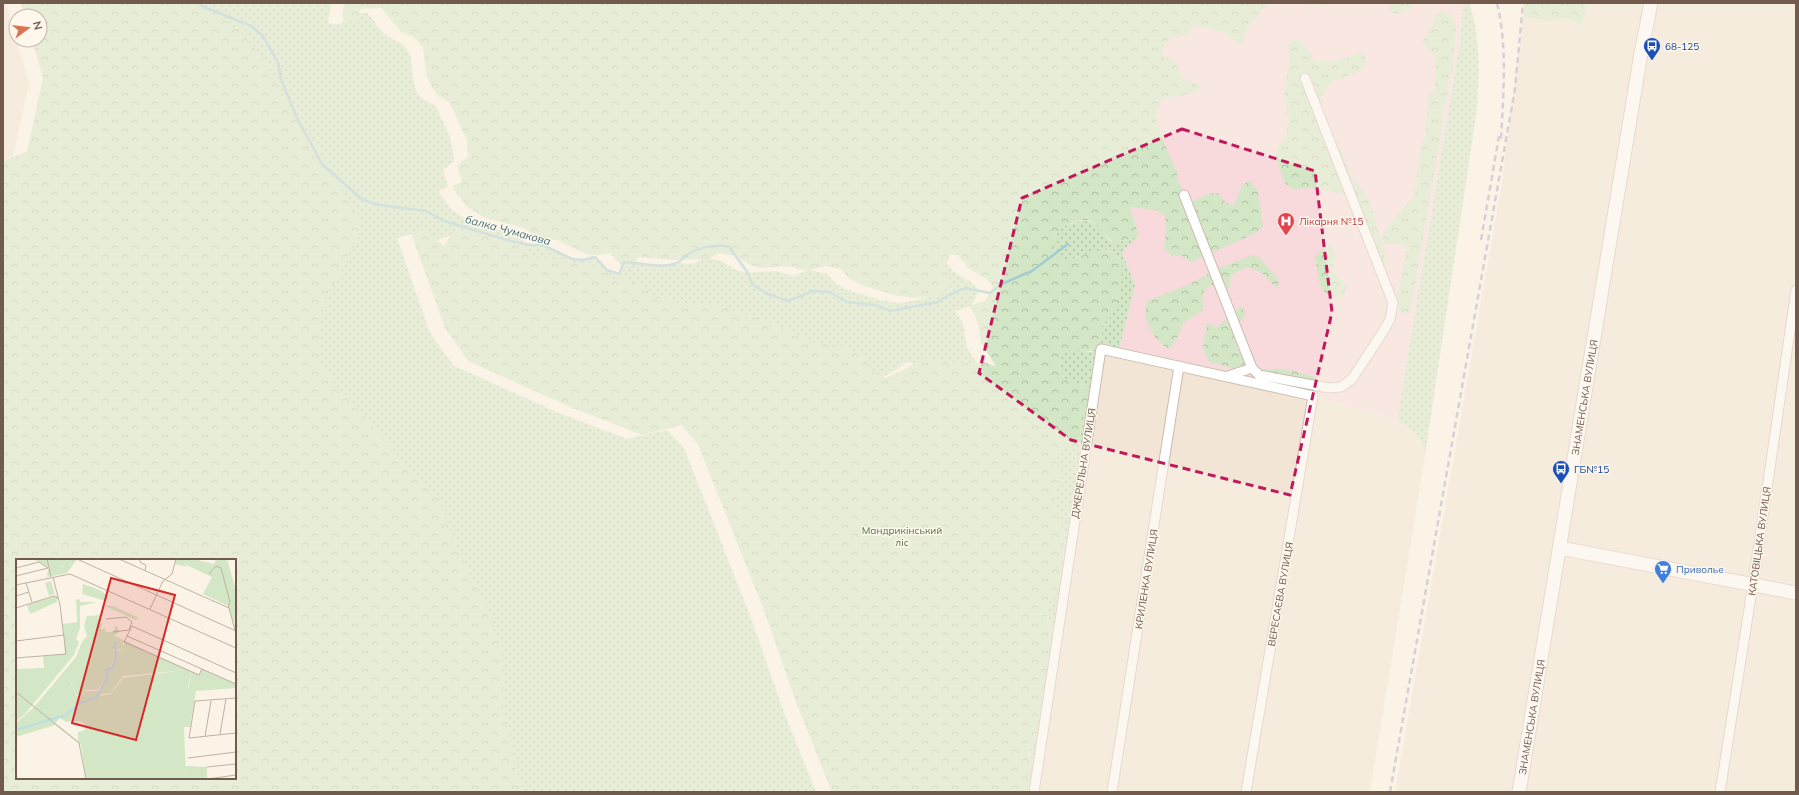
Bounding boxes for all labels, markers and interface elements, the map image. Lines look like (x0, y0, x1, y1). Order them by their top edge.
north arrow (8, 8, 48, 48)
text: N (30, 20, 45, 31)
bus stop icon: 68-125 (1642, 36, 1662, 61)
place label: 68-125 (1665, 40, 1699, 53)
hospital icon: Лікарня №15 (1276, 211, 1296, 236)
water label: балка Чумакова (464, 212, 553, 248)
place label: Лікарня №15 (1299, 215, 1364, 228)
street label: ЗНАМЕНСЬКА ВУЛИЦЯ (1569, 339, 1601, 456)
street label: ДЖЕРЕЛЬНА ВУЛИЦЯ (1068, 407, 1099, 519)
bus stop icon: ГБ№15 (1551, 459, 1571, 484)
place label: ГБ№15 (1574, 463, 1609, 476)
street label: КАТОВІЦЬКА ВУЛИЦЯ (1745, 486, 1774, 596)
park label: Мандрикінський ліс (862, 524, 942, 549)
street label: КРИЛЕНКА ВУЛИЦЯ (1132, 528, 1161, 630)
street label: ВЕРЕСАЄВА ВУЛИЦЯ (1265, 541, 1296, 647)
inset map (16, 559, 236, 779)
supermarket icon: Приволье (1653, 559, 1673, 584)
place label: Приволье (1676, 563, 1724, 576)
street label: ЗНАМЕНСЬКА ВУЛИЦЯ (1516, 658, 1548, 776)

